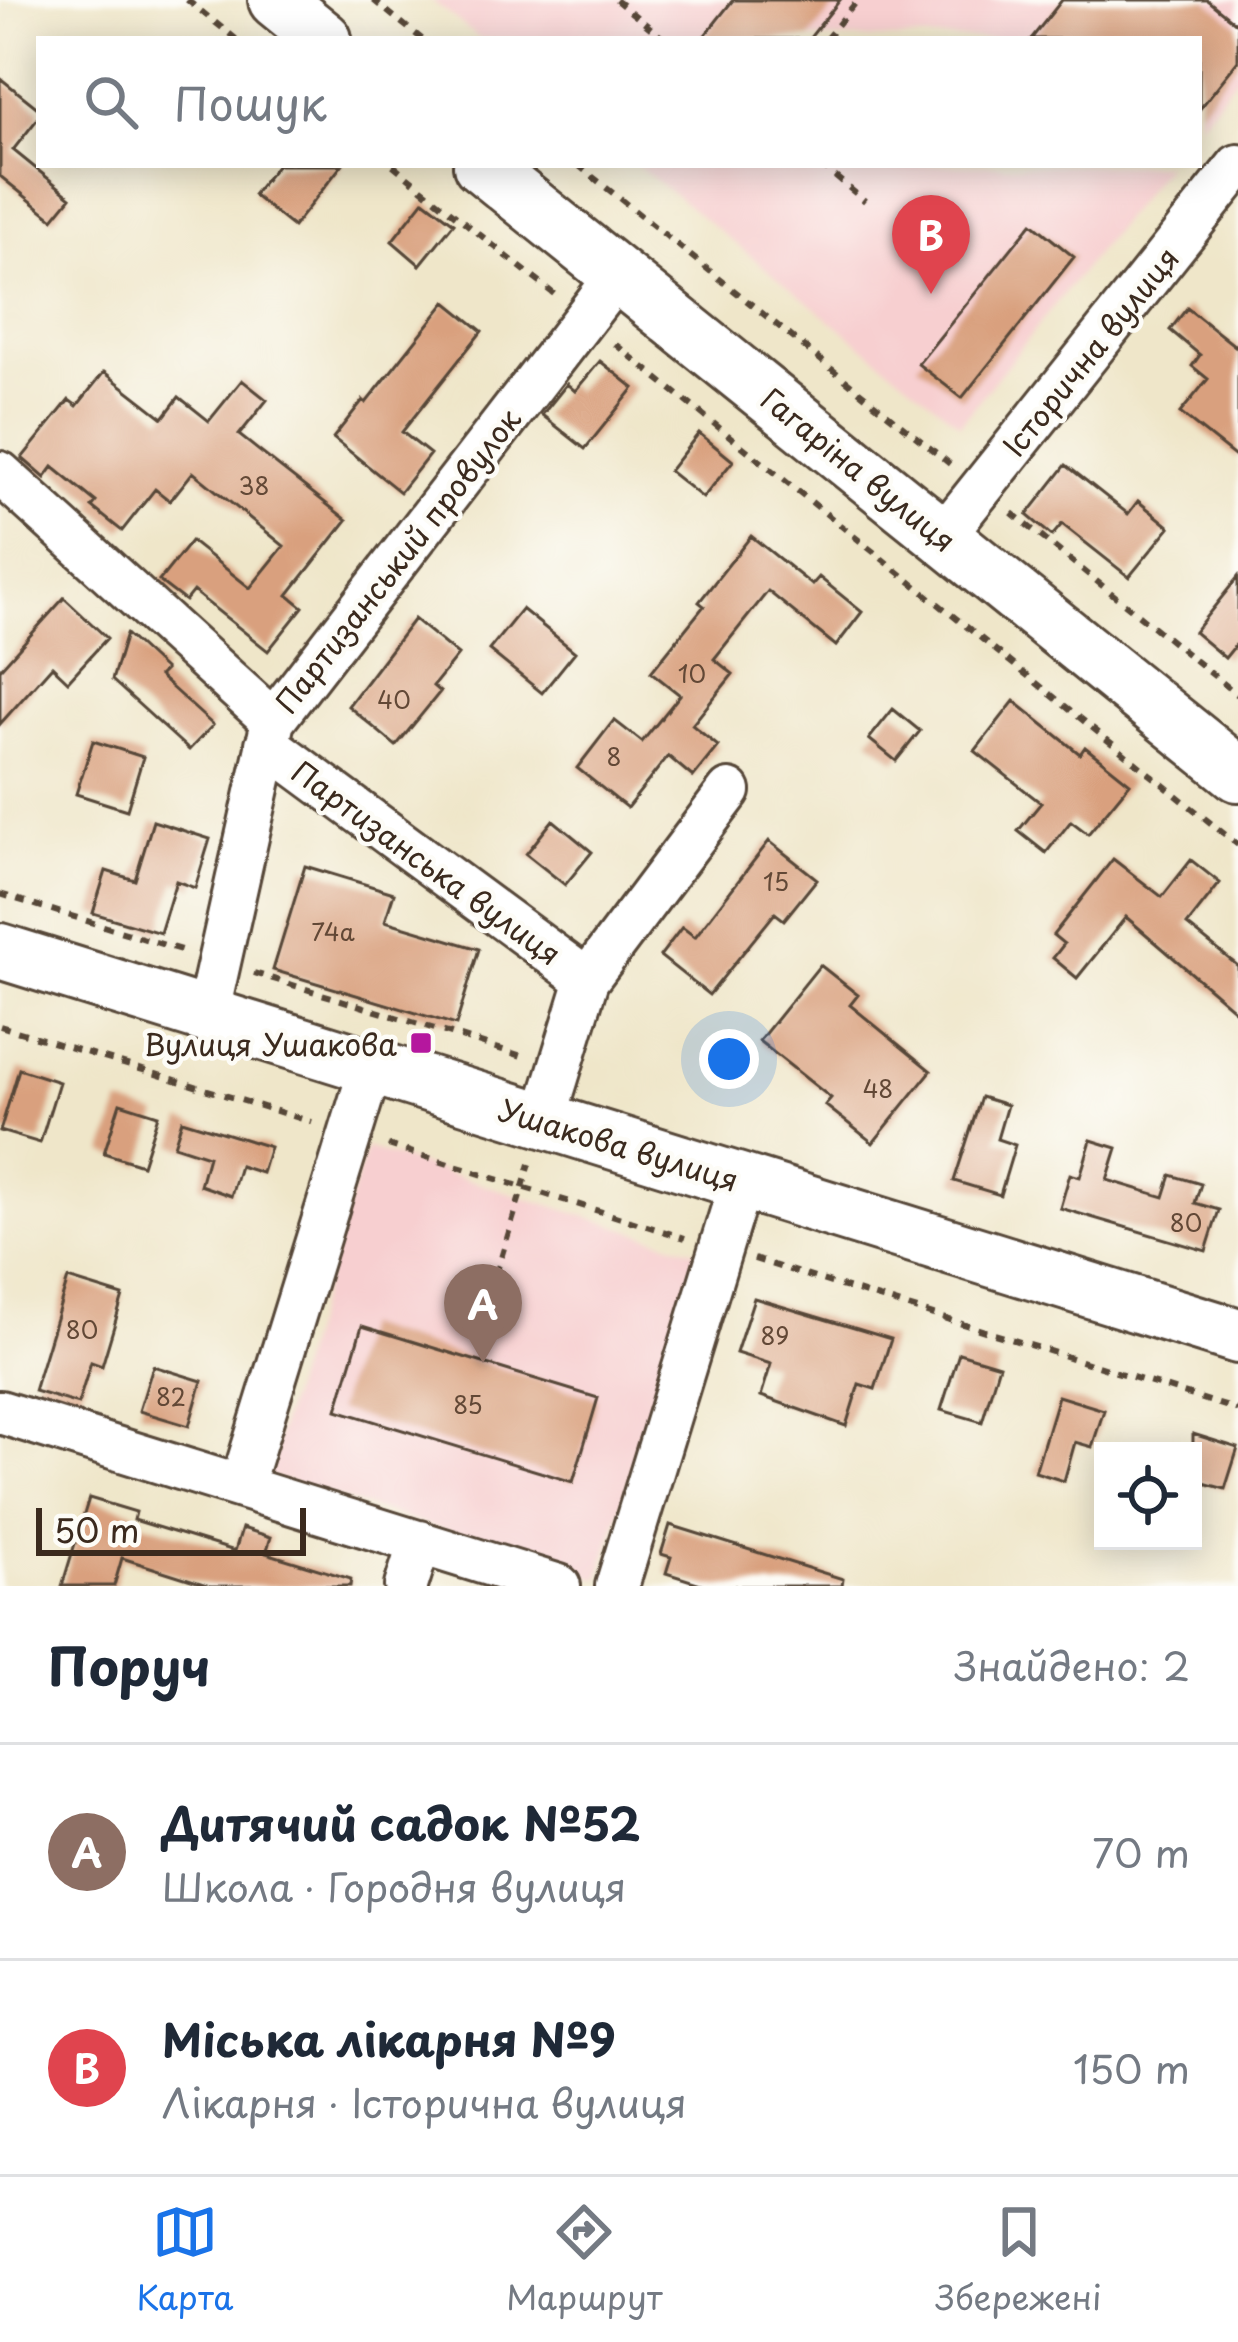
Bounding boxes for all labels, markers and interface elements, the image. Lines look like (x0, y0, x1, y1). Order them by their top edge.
search box (36, 36, 1202, 168)
text: Пошук (174, 68, 327, 136)
icon: search (78, 69, 144, 135)
pin: B (892, 195, 970, 294)
street label: Історична вулиця (991, 237, 1189, 465)
street label: Гагаріна вулиця (752, 376, 966, 562)
street label: Партизанський провулок (263, 398, 531, 722)
house number: 38 (239, 467, 269, 503)
house number: 10 (678, 655, 706, 691)
house number: 40 (377, 681, 411, 717)
house number: 8 (607, 738, 622, 774)
street label: Партизанська вулиця (283, 749, 571, 975)
house number: 15 (763, 863, 789, 899)
house number: 74а (311, 913, 355, 949)
place label: Вулиця Ушакова (144, 1021, 397, 1066)
your location (699, 1029, 759, 1089)
marker: Вулиця Ушакова (408, 1030, 434, 1056)
house number: 48 (863, 1070, 893, 1106)
street label: Ушакова вулиця (494, 1086, 744, 1202)
house number: 80 (1170, 1204, 1202, 1240)
pin: A (444, 1264, 522, 1363)
house number: 80 (66, 1311, 98, 1347)
house number: 89 (761, 1317, 789, 1353)
house number: 82 (156, 1378, 186, 1414)
house number: 85 (453, 1386, 483, 1422)
map controls (1094, 1442, 1202, 1550)
button: locate (1094, 1442, 1202, 1550)
scale bar (36, 1502, 306, 1555)
text: 50 m (54, 1504, 140, 1554)
text: Поруч (48, 1626, 210, 1703)
text: Знайдено: 2 (954, 1635, 1190, 1694)
text: Дитячий садок №52 (162, 1788, 641, 1856)
text: A (72, 1822, 102, 1881)
text: 70 m (1092, 1822, 1190, 1881)
text: Школа · Городня вулиця (162, 1856, 626, 1915)
text: Міська лікарня №9 (162, 2004, 616, 2072)
text: B (74, 2038, 100, 2097)
text: 150 m (1073, 2038, 1190, 2097)
text: Лікарня · Історична вулиця (162, 2072, 687, 2131)
tab: Карта (136, 2199, 233, 2321)
tab: Маршрут (506, 2199, 663, 2321)
tab: Збережені (936, 2199, 1102, 2321)

